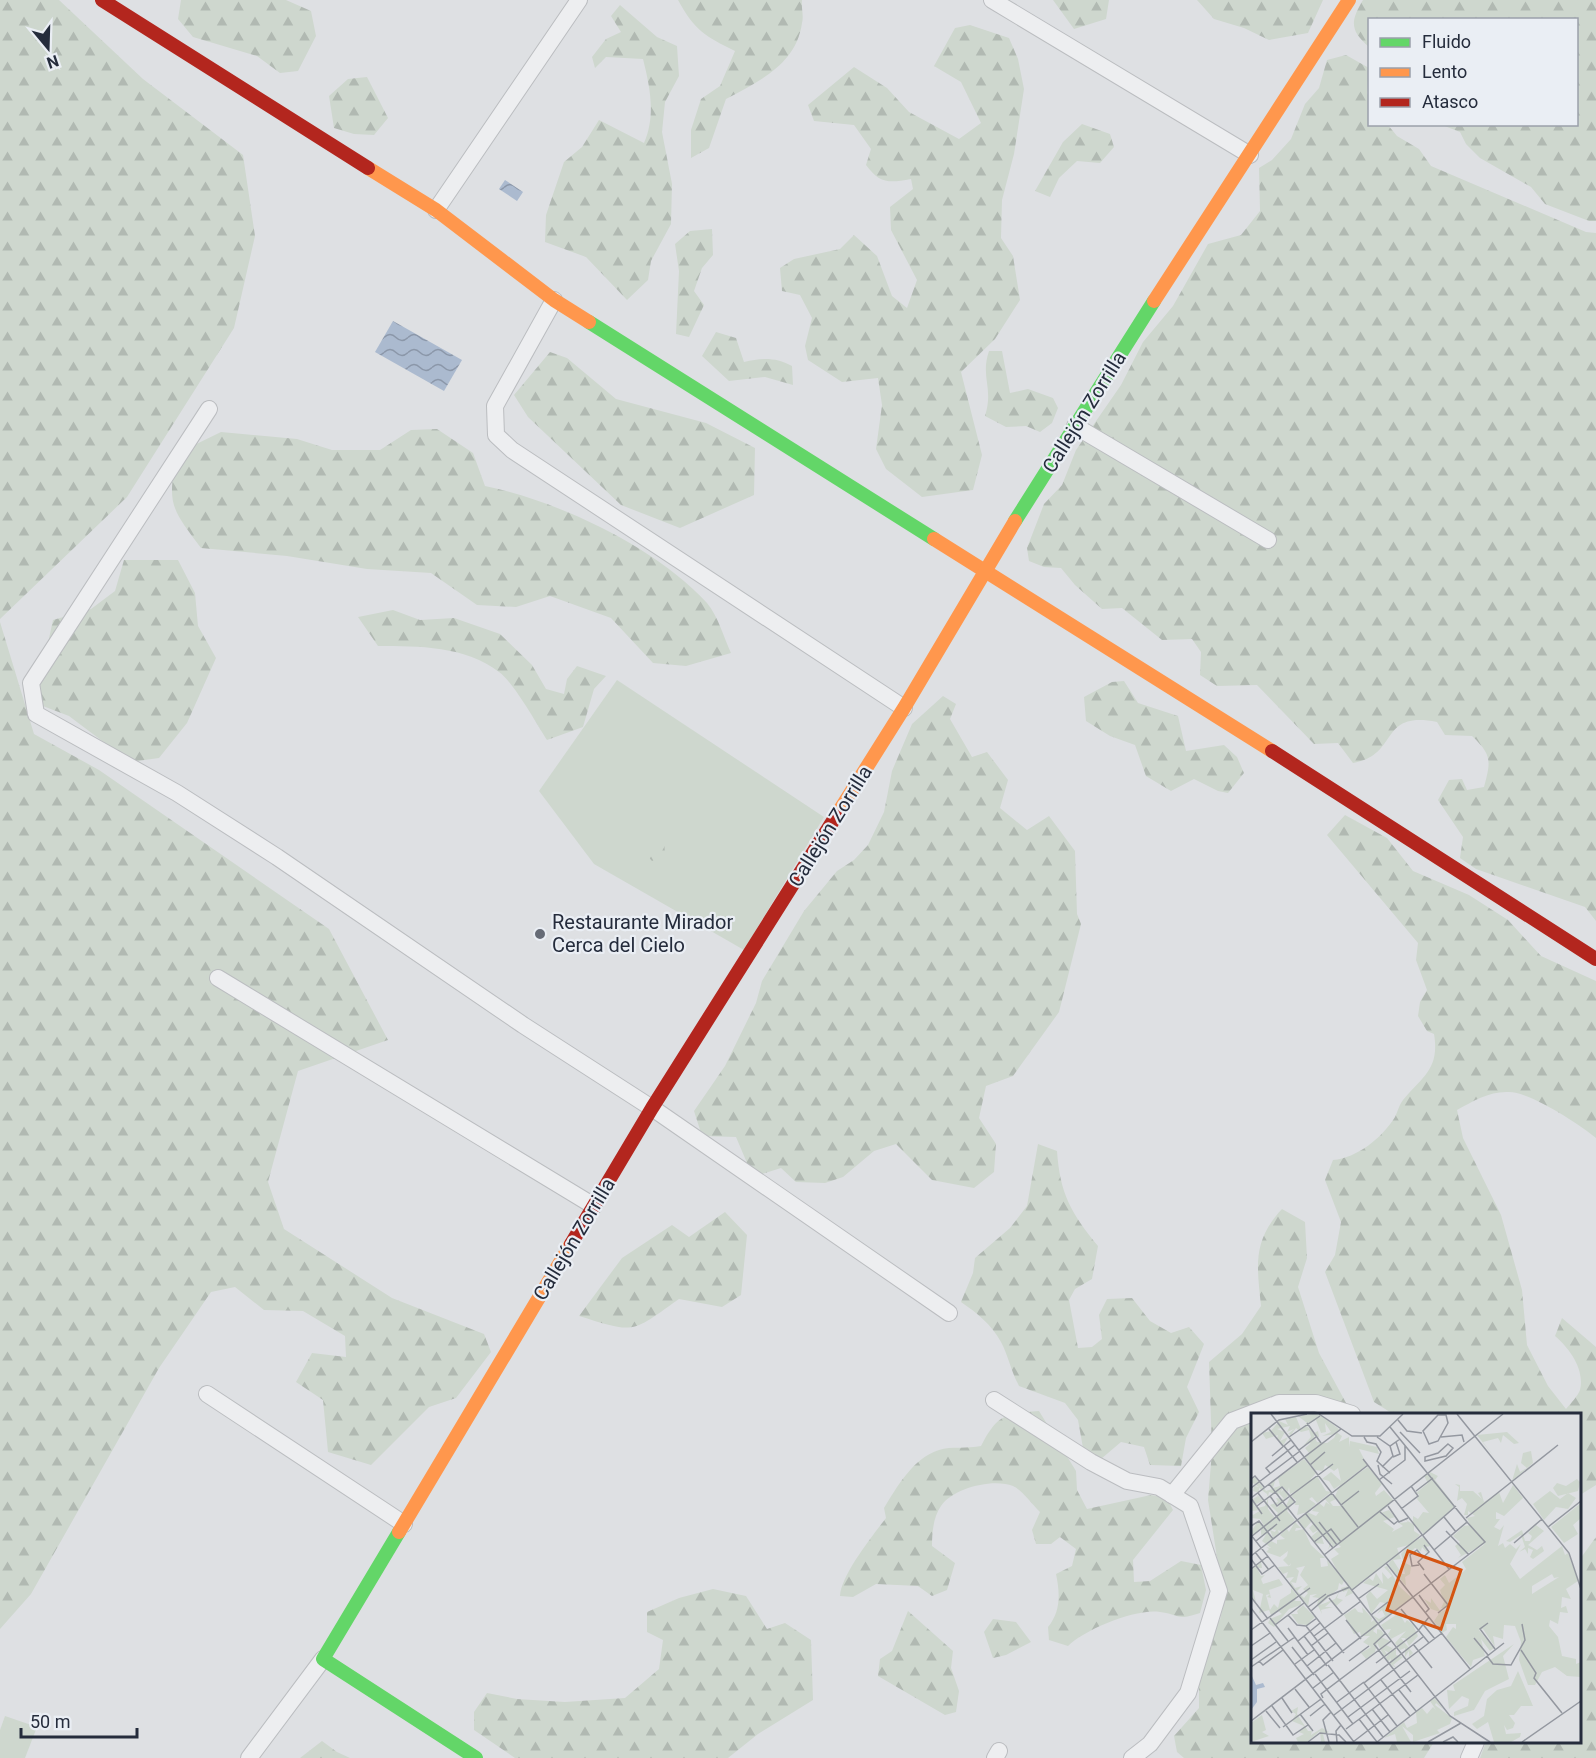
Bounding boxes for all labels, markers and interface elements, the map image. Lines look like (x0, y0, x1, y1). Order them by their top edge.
north arrow (18, 18, 78, 78)
legend (1368, 18, 1578, 126)
text: Fluido (1422, 31, 1471, 52)
text: N (44, 51, 61, 73)
text: Lento (1422, 61, 1467, 82)
text: Atasco (1422, 91, 1478, 112)
street label: Callejón Zorrilla (1037, 347, 1131, 477)
street label: Callejón Zorrilla (783, 761, 877, 891)
place label: Restaurante Mirador Cerca del Cielo (552, 910, 733, 957)
marker: Restaurante Mirador Cerca del Cielo (533, 927, 547, 941)
street label: Callejón Zorrilla (528, 1173, 620, 1305)
inset map (1251, 1413, 1581, 1743)
scale bar (21, 1701, 136, 1739)
text: 50 m (30, 1711, 70, 1732)

